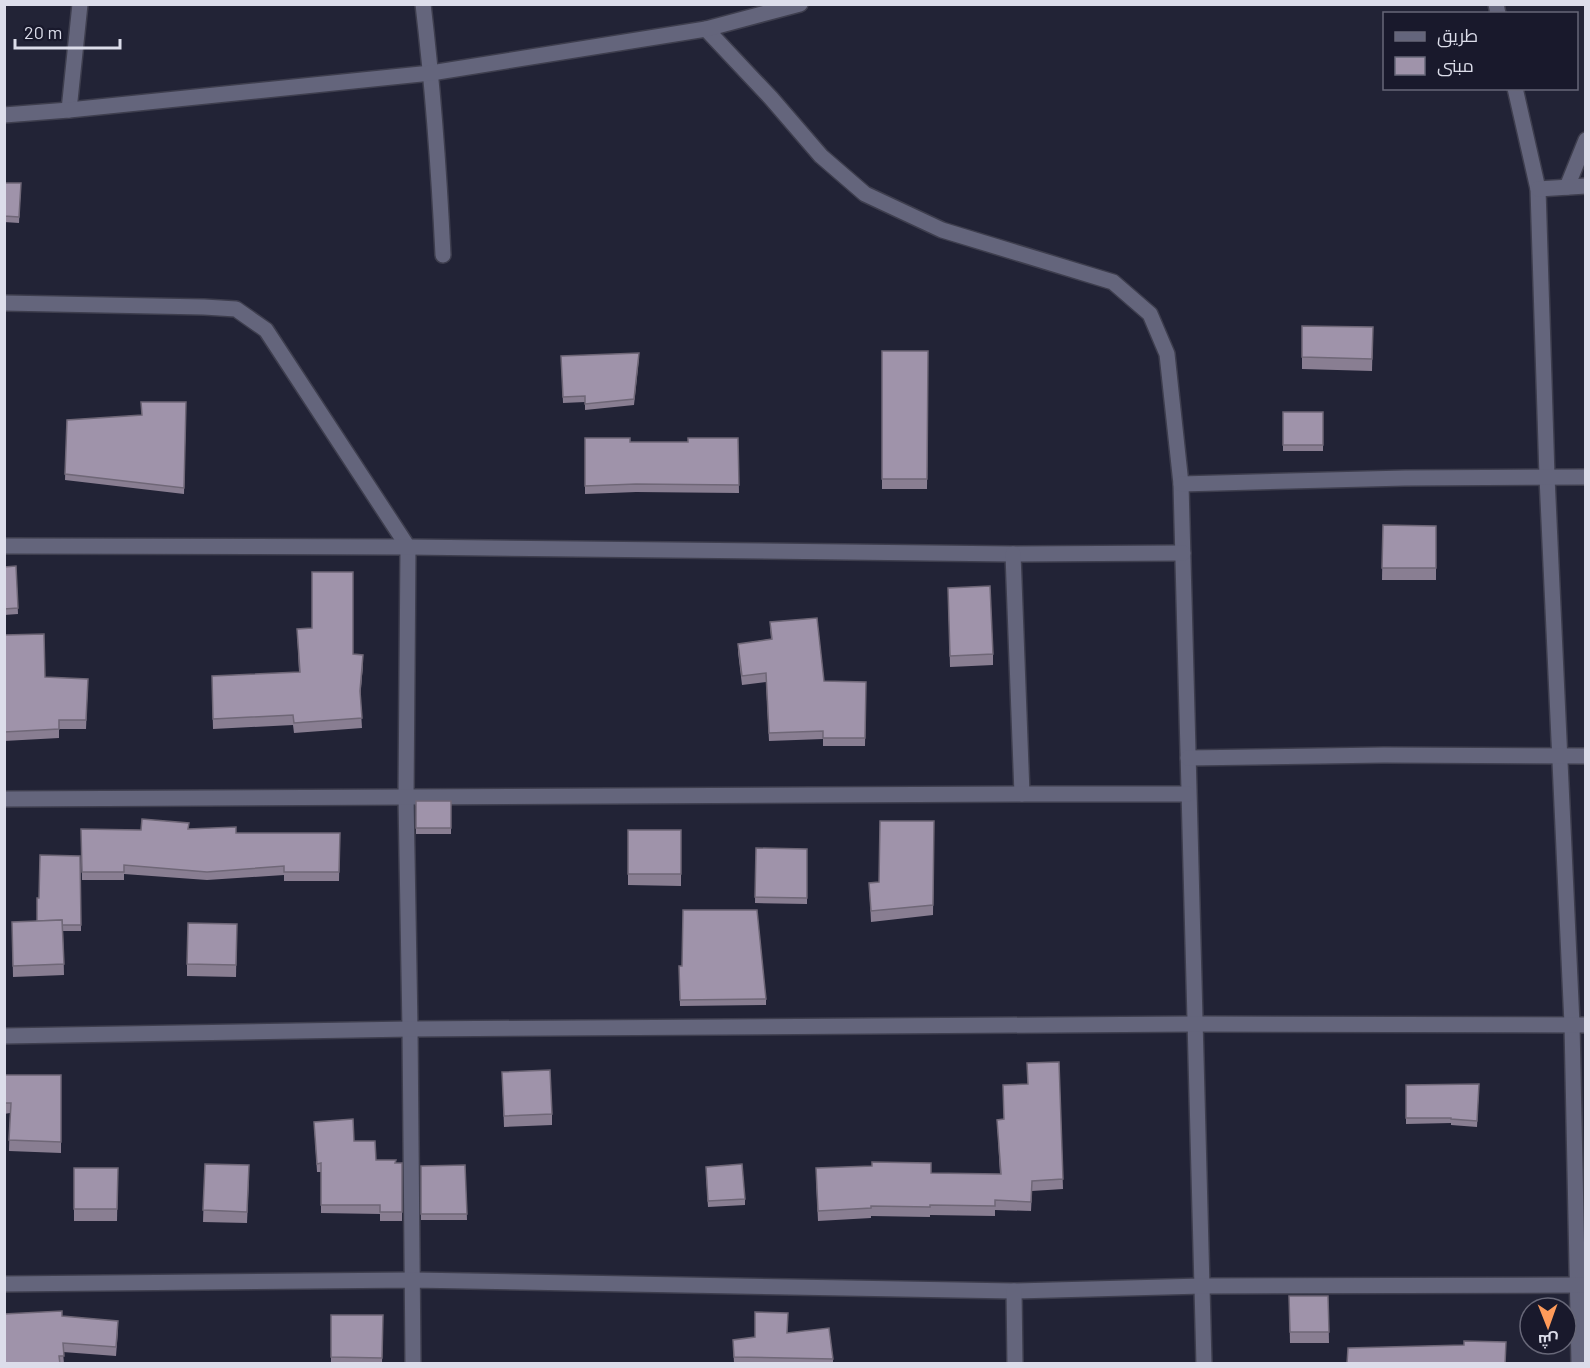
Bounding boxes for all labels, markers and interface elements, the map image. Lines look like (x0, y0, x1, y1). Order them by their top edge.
scale bar (15, 12, 120, 50)
legend (1383, 12, 1578, 90)
text: 20 m (24, 21, 62, 43)
text: طريق (1437, 24, 1478, 48)
text: مبنى (1437, 54, 1474, 77)
north arrow (1518, 1296, 1578, 1356)
text: ش (1538, 1331, 1559, 1351)

